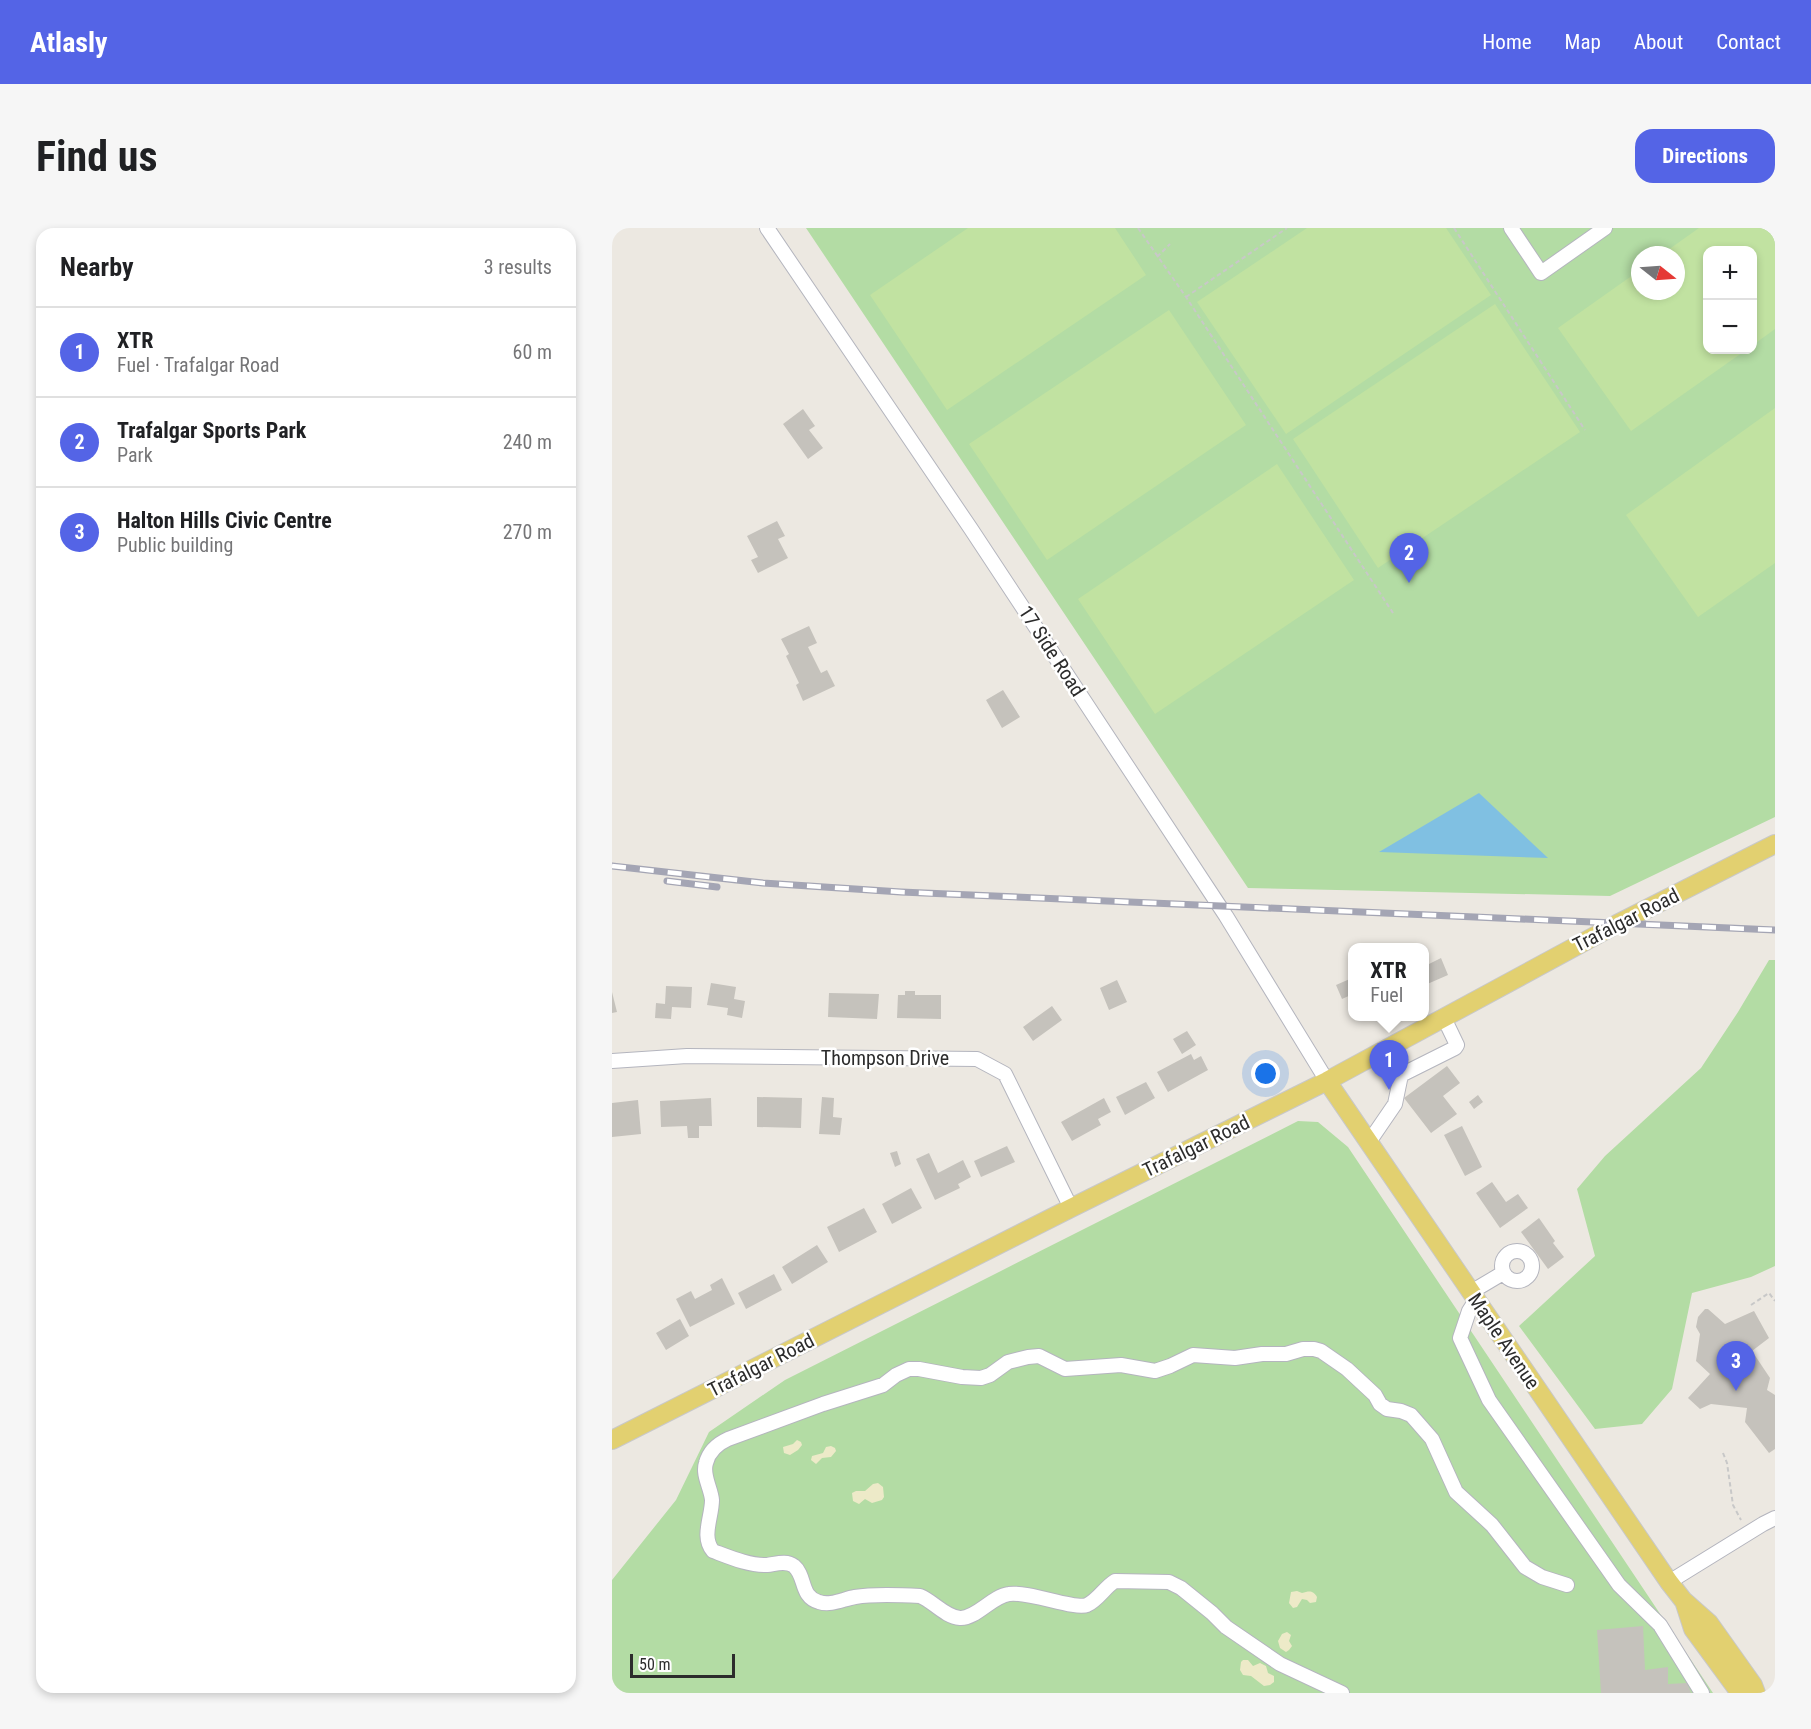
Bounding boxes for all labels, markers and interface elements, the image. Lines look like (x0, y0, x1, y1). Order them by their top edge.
text: Atlasly (30, 26, 108, 59)
text: Home (1482, 30, 1532, 54)
text: Map (1565, 30, 1601, 54)
text: About (1634, 30, 1683, 54)
text: Contact (1716, 30, 1781, 54)
button: Directions (1635, 129, 1775, 183)
text: Find us (36, 132, 157, 181)
north arrow (1631, 246, 1685, 300)
map controls (1703, 246, 1757, 354)
button: + (1703, 246, 1757, 300)
text: Nearby (60, 252, 134, 282)
text: 3 results (484, 255, 552, 279)
button: − (1703, 300, 1757, 354)
text: XTR (117, 328, 153, 353)
text: 1 (74, 340, 85, 364)
text: 60 m (513, 340, 552, 364)
text: Fuel · Trafalgar Road (117, 353, 279, 377)
text: Trafalgar Sports Park (117, 418, 306, 443)
text: 2 (74, 430, 85, 454)
text: 240 m (503, 430, 552, 454)
text: Park (117, 443, 153, 467)
text: Halton Hills Civic Centre (117, 508, 332, 533)
text: 3 (74, 520, 85, 544)
text: 270 m (503, 520, 552, 544)
text: Public building (117, 533, 233, 557)
pin: 2 (1390, 534, 1428, 583)
street label: 17 Side Road (1014, 601, 1090, 701)
street label: Trafalgar Road (1569, 883, 1683, 957)
popup (1348, 943, 1429, 1021)
text: XTR (1370, 958, 1407, 983)
text: Fuel (1370, 983, 1403, 1007)
pin: 1 (1370, 1040, 1408, 1090)
street label: Thompson Drive (821, 1046, 949, 1070)
your location (1251, 1059, 1280, 1088)
street label: Trafalgar Road (1139, 1110, 1253, 1182)
street label: Maple Avenue (1463, 1288, 1545, 1394)
street label: Trafalgar Road (704, 1328, 818, 1402)
pin: 3 (1716, 1342, 1756, 1391)
scale bar (630, 1651, 735, 1678)
text: 50 m (639, 1655, 671, 1674)

